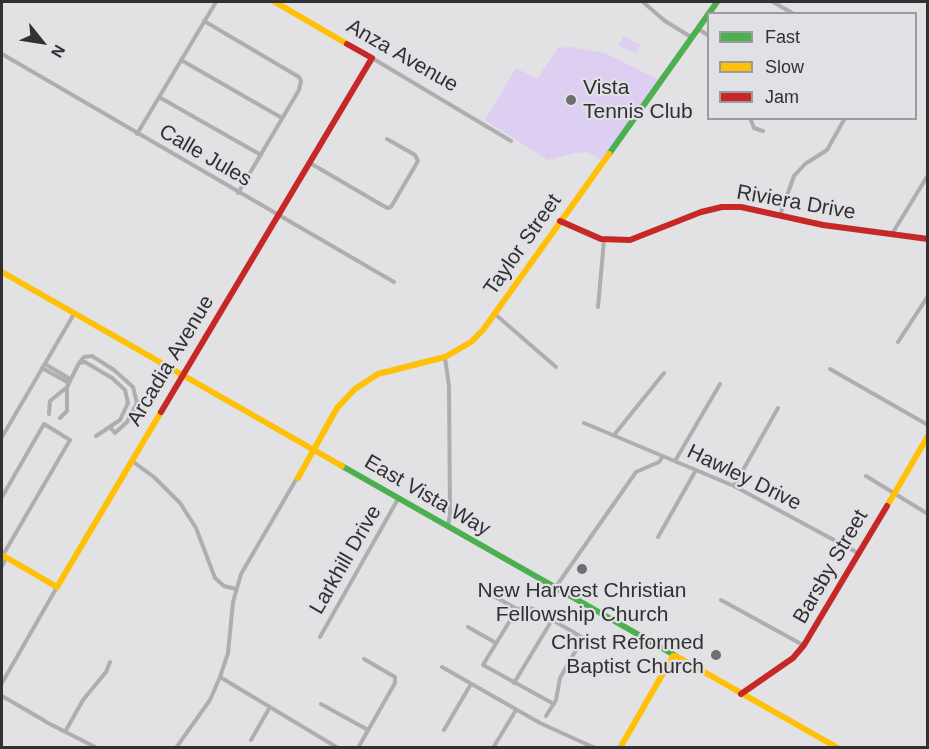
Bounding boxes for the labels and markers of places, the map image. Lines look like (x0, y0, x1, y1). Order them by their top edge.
place label: Vista Tennis Club (583, 75, 693, 125)
marker: Vista Tennis Club (564, 93, 578, 107)
marker: New Harvest Christian Fellowship Church (575, 562, 589, 576)
place label: New Harvest Christian Fellowship Church (478, 578, 686, 628)
place label: Christ Reformed Baptist Church (551, 630, 704, 680)
marker: Christ Reformed Baptist Church (709, 648, 723, 662)

